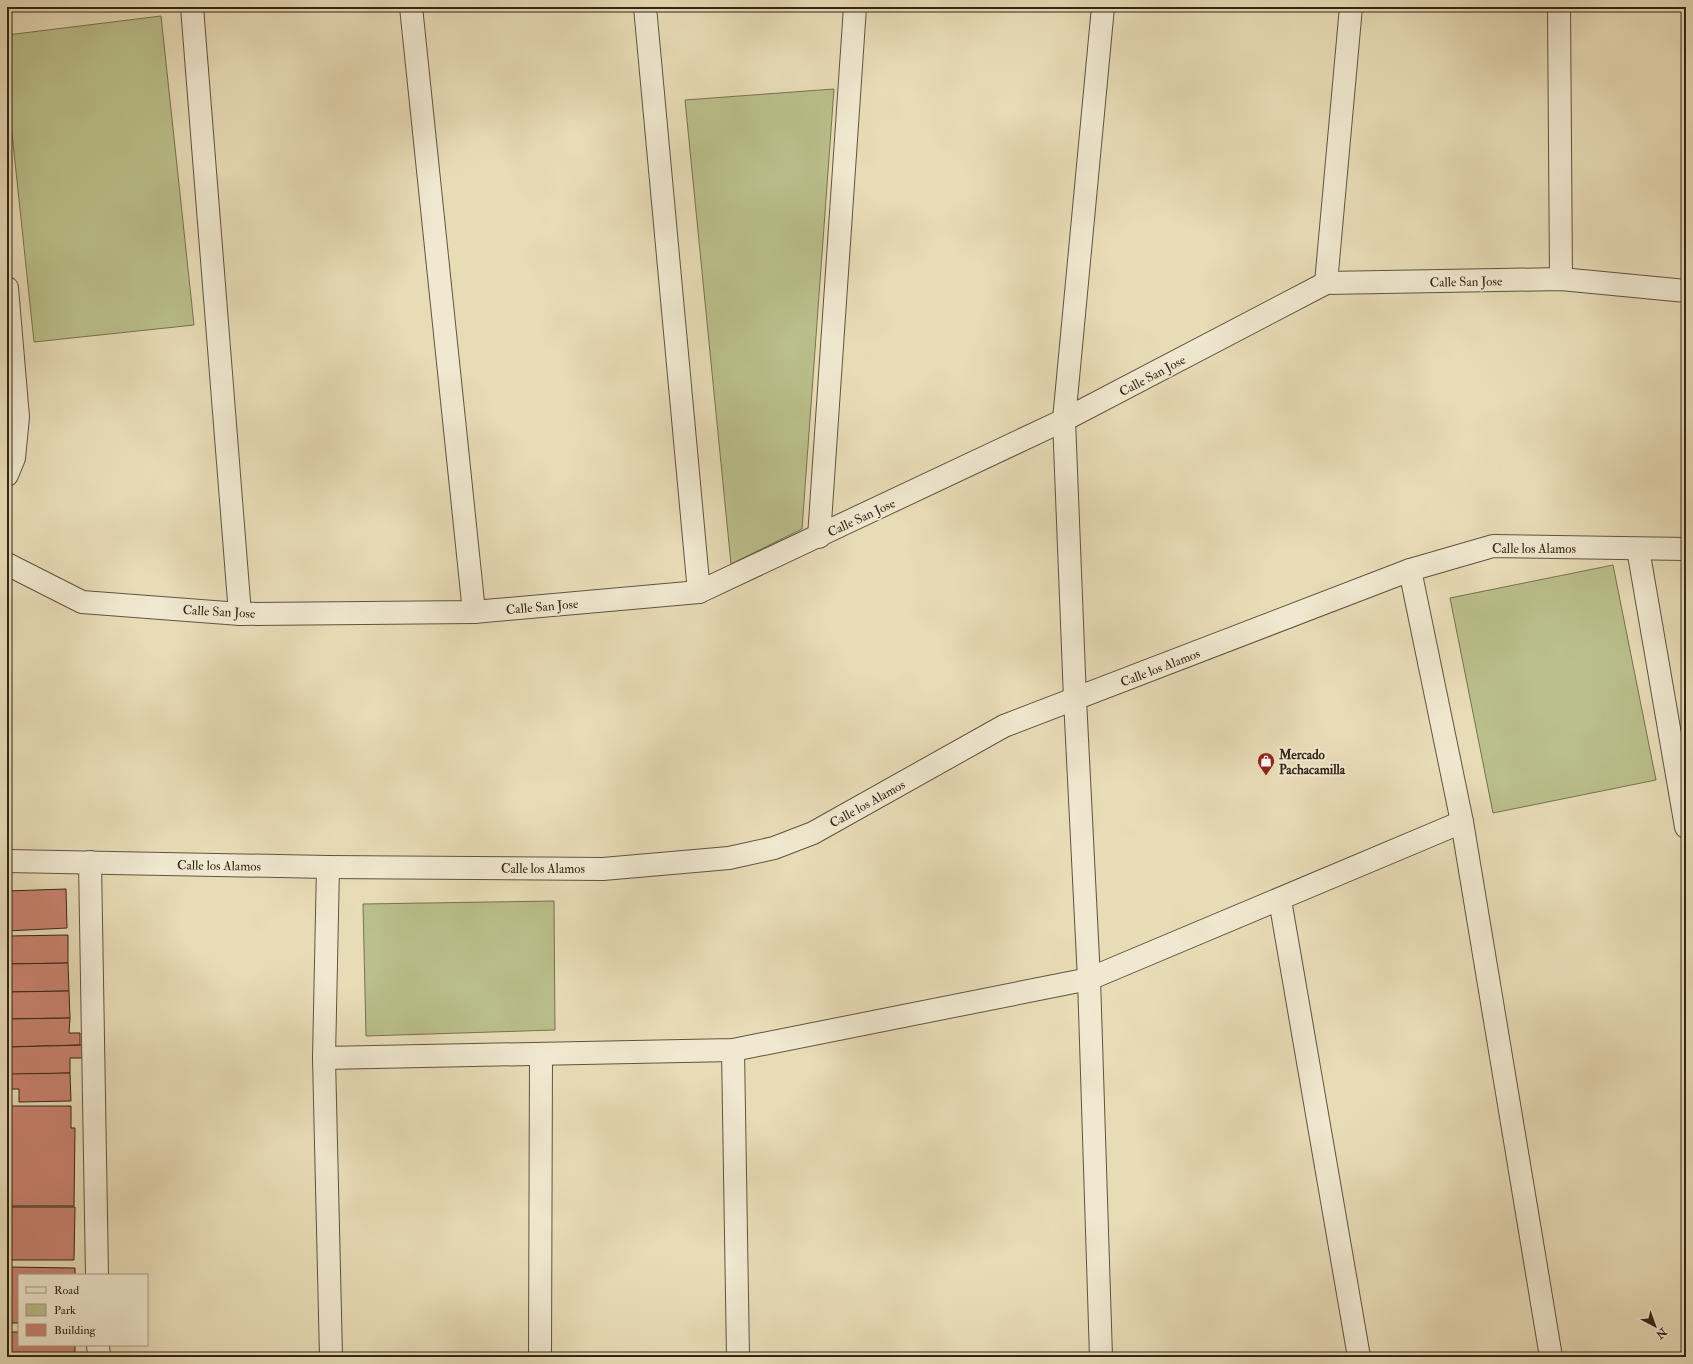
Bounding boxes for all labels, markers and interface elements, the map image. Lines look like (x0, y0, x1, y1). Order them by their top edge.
street label: Calle San Jose (1429, 273, 1503, 291)
street label: Calle San Jose (1117, 351, 1189, 400)
street label: Calle San Jose (825, 495, 898, 541)
street label: Calle los Alamos (1492, 541, 1577, 557)
street label: Calle San Jose (505, 596, 580, 618)
street label: Calle San Jose (182, 602, 256, 622)
street label: Calle los Alamos (1118, 645, 1203, 690)
place label: Mercado Pachacamilla (1278, 747, 1346, 778)
shop icon: Mercado Pachacamilla (1256, 751, 1276, 776)
street label: Calle los Alamos (827, 776, 909, 831)
street label: Calle los Alamos (177, 857, 262, 875)
street label: Calle los Alamos (501, 861, 586, 877)
legend (18, 1274, 148, 1346)
text: Road (54, 1283, 79, 1298)
text: Park (54, 1303, 76, 1318)
north arrow (1635, 1306, 1675, 1346)
text: Building (54, 1323, 97, 1338)
text: N (1652, 1324, 1670, 1342)

